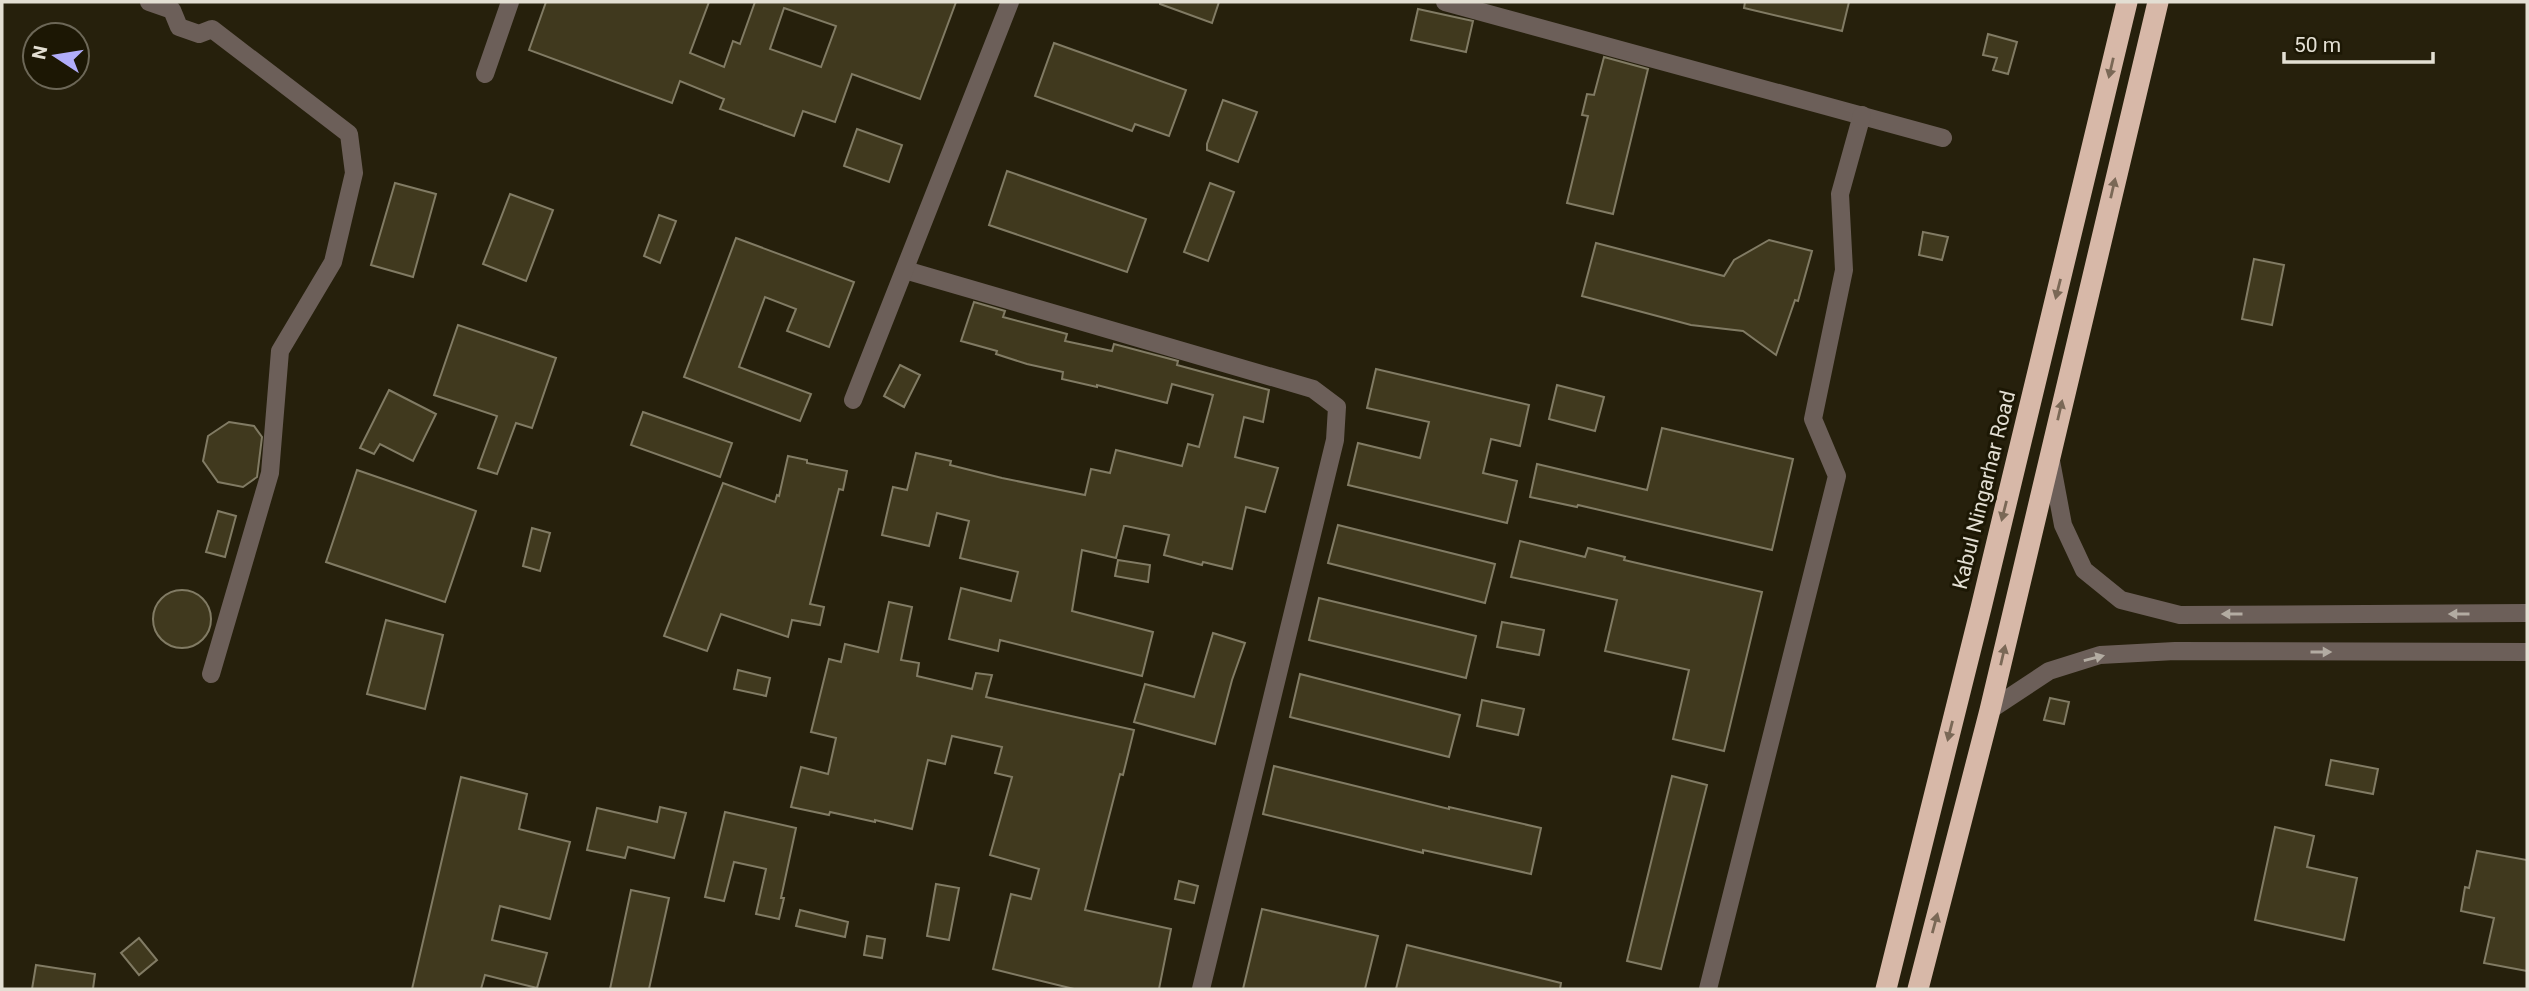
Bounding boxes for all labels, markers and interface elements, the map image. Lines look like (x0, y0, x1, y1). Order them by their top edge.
north arrow (21, 21, 91, 91)
scale bar (2284, 21, 2433, 65)
text: 50 m (2294, 33, 2341, 57)
text: N (27, 44, 53, 62)
one-way arrow (2105, 57, 2116, 79)
one-way arrow (2108, 177, 2119, 199)
one-way arrow (2052, 278, 2063, 300)
street label: Kabul Ningarhar Road (1948, 388, 2020, 592)
one-way arrow (2055, 399, 2066, 421)
one-way arrow (1998, 500, 2009, 522)
one-way arrow (2220, 608, 2242, 620)
one-way arrow (2448, 608, 2470, 619)
one-way arrow (1998, 644, 2009, 666)
one-way arrow (2310, 646, 2332, 658)
one-way arrow (2083, 652, 2105, 663)
one-way arrow (1944, 721, 1955, 743)
one-way arrow (1930, 912, 1941, 934)

